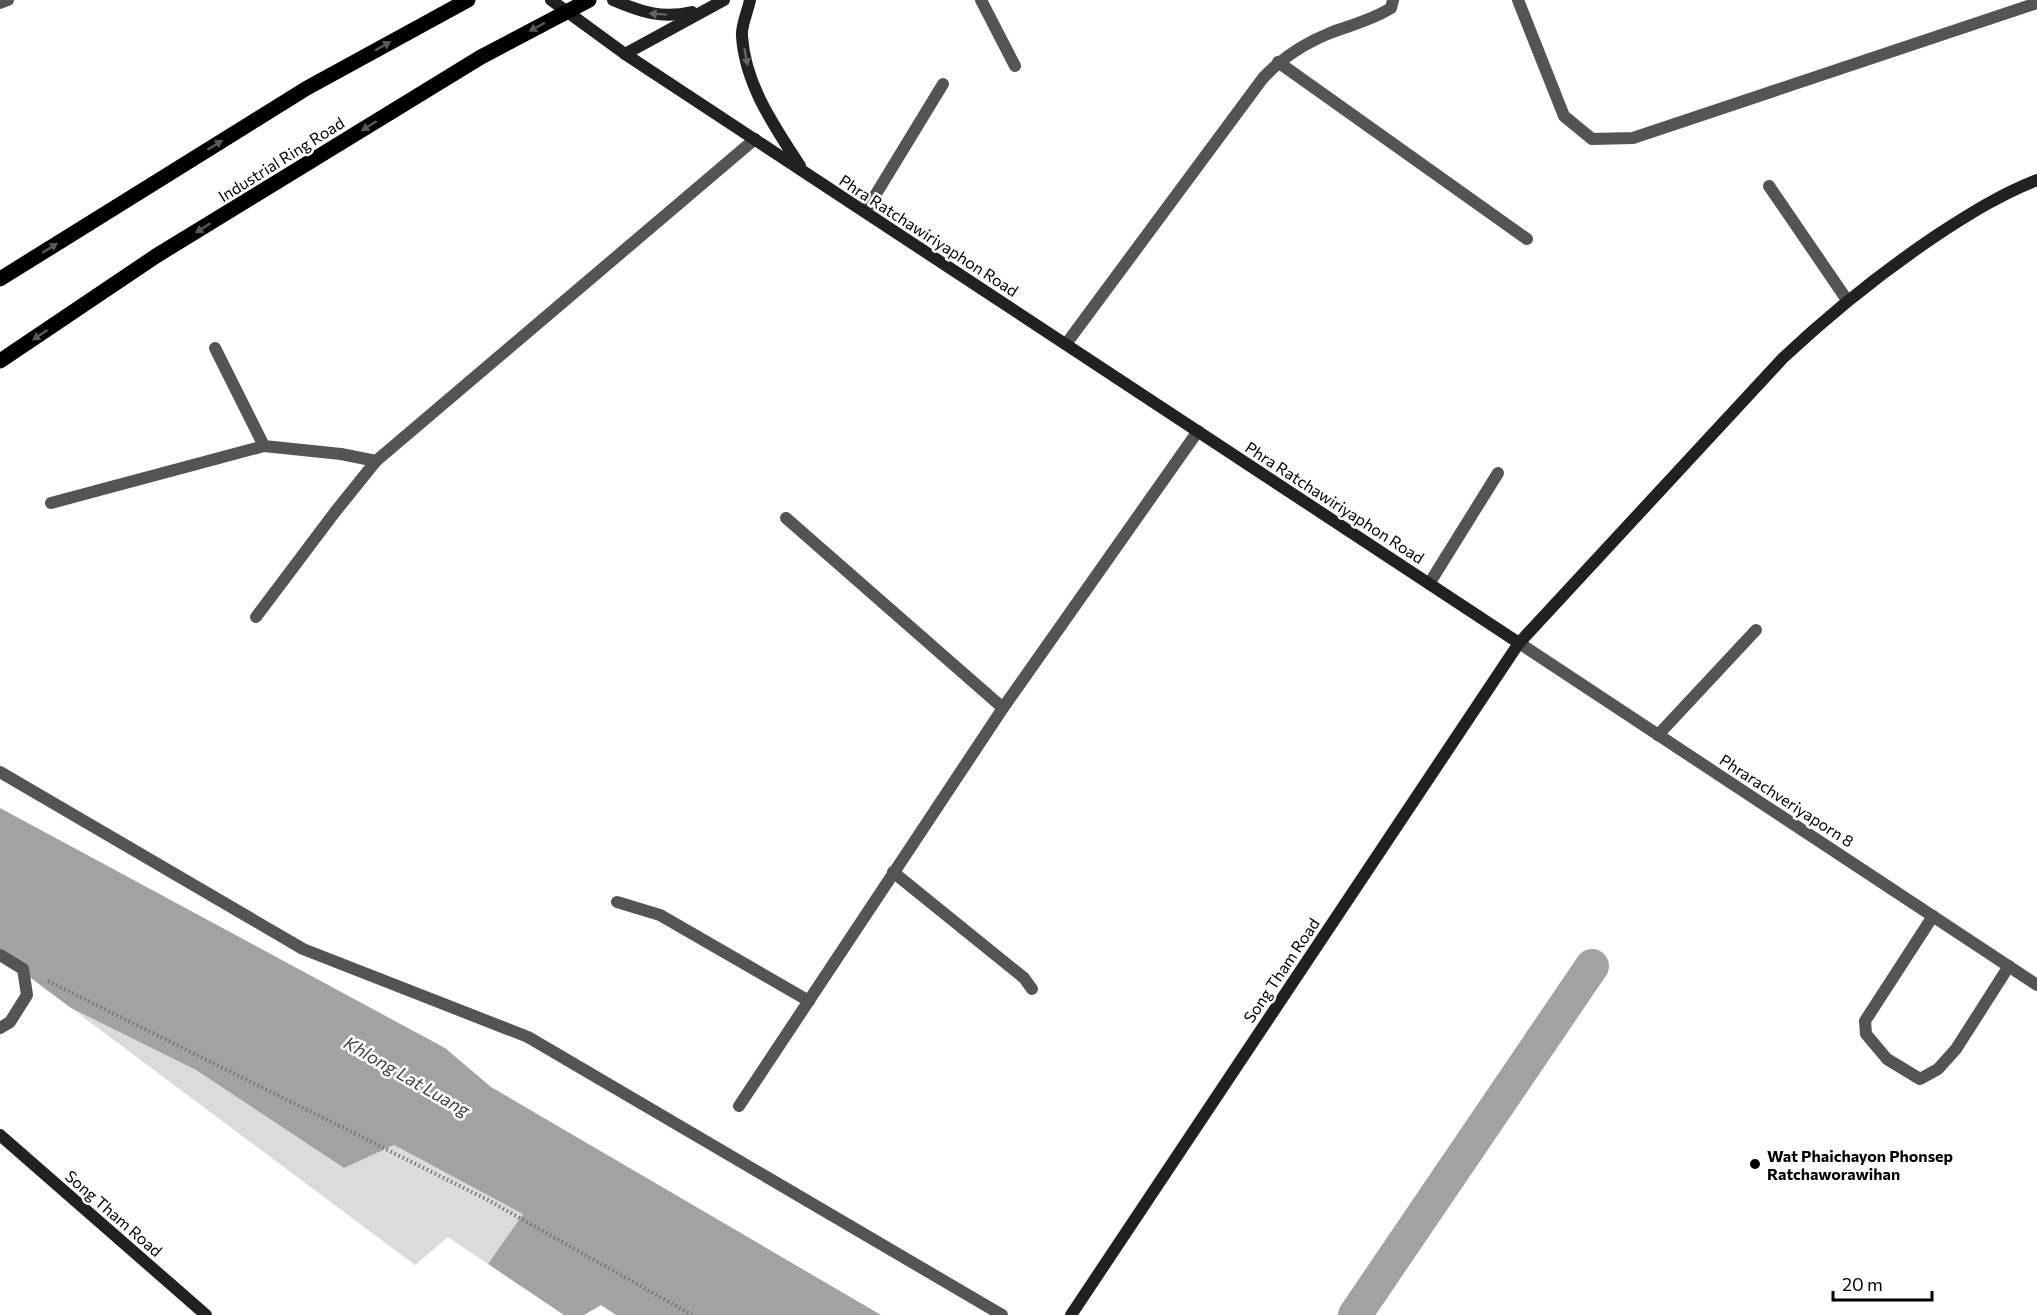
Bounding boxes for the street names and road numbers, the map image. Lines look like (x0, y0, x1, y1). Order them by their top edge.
street label: Industrial Ring Road (215, 113, 347, 205)
street label: Phra Ratchawiriyaphon Road (836, 170, 1022, 300)
street label: Phra Ratchawiriyaphon Road (1242, 437, 1428, 567)
street label: Phrarachveriyaporn 8 (1716, 750, 1858, 850)
street label: Song Tham Road (1239, 914, 1323, 1026)
street label: Song Tham Road (62, 1166, 166, 1260)

